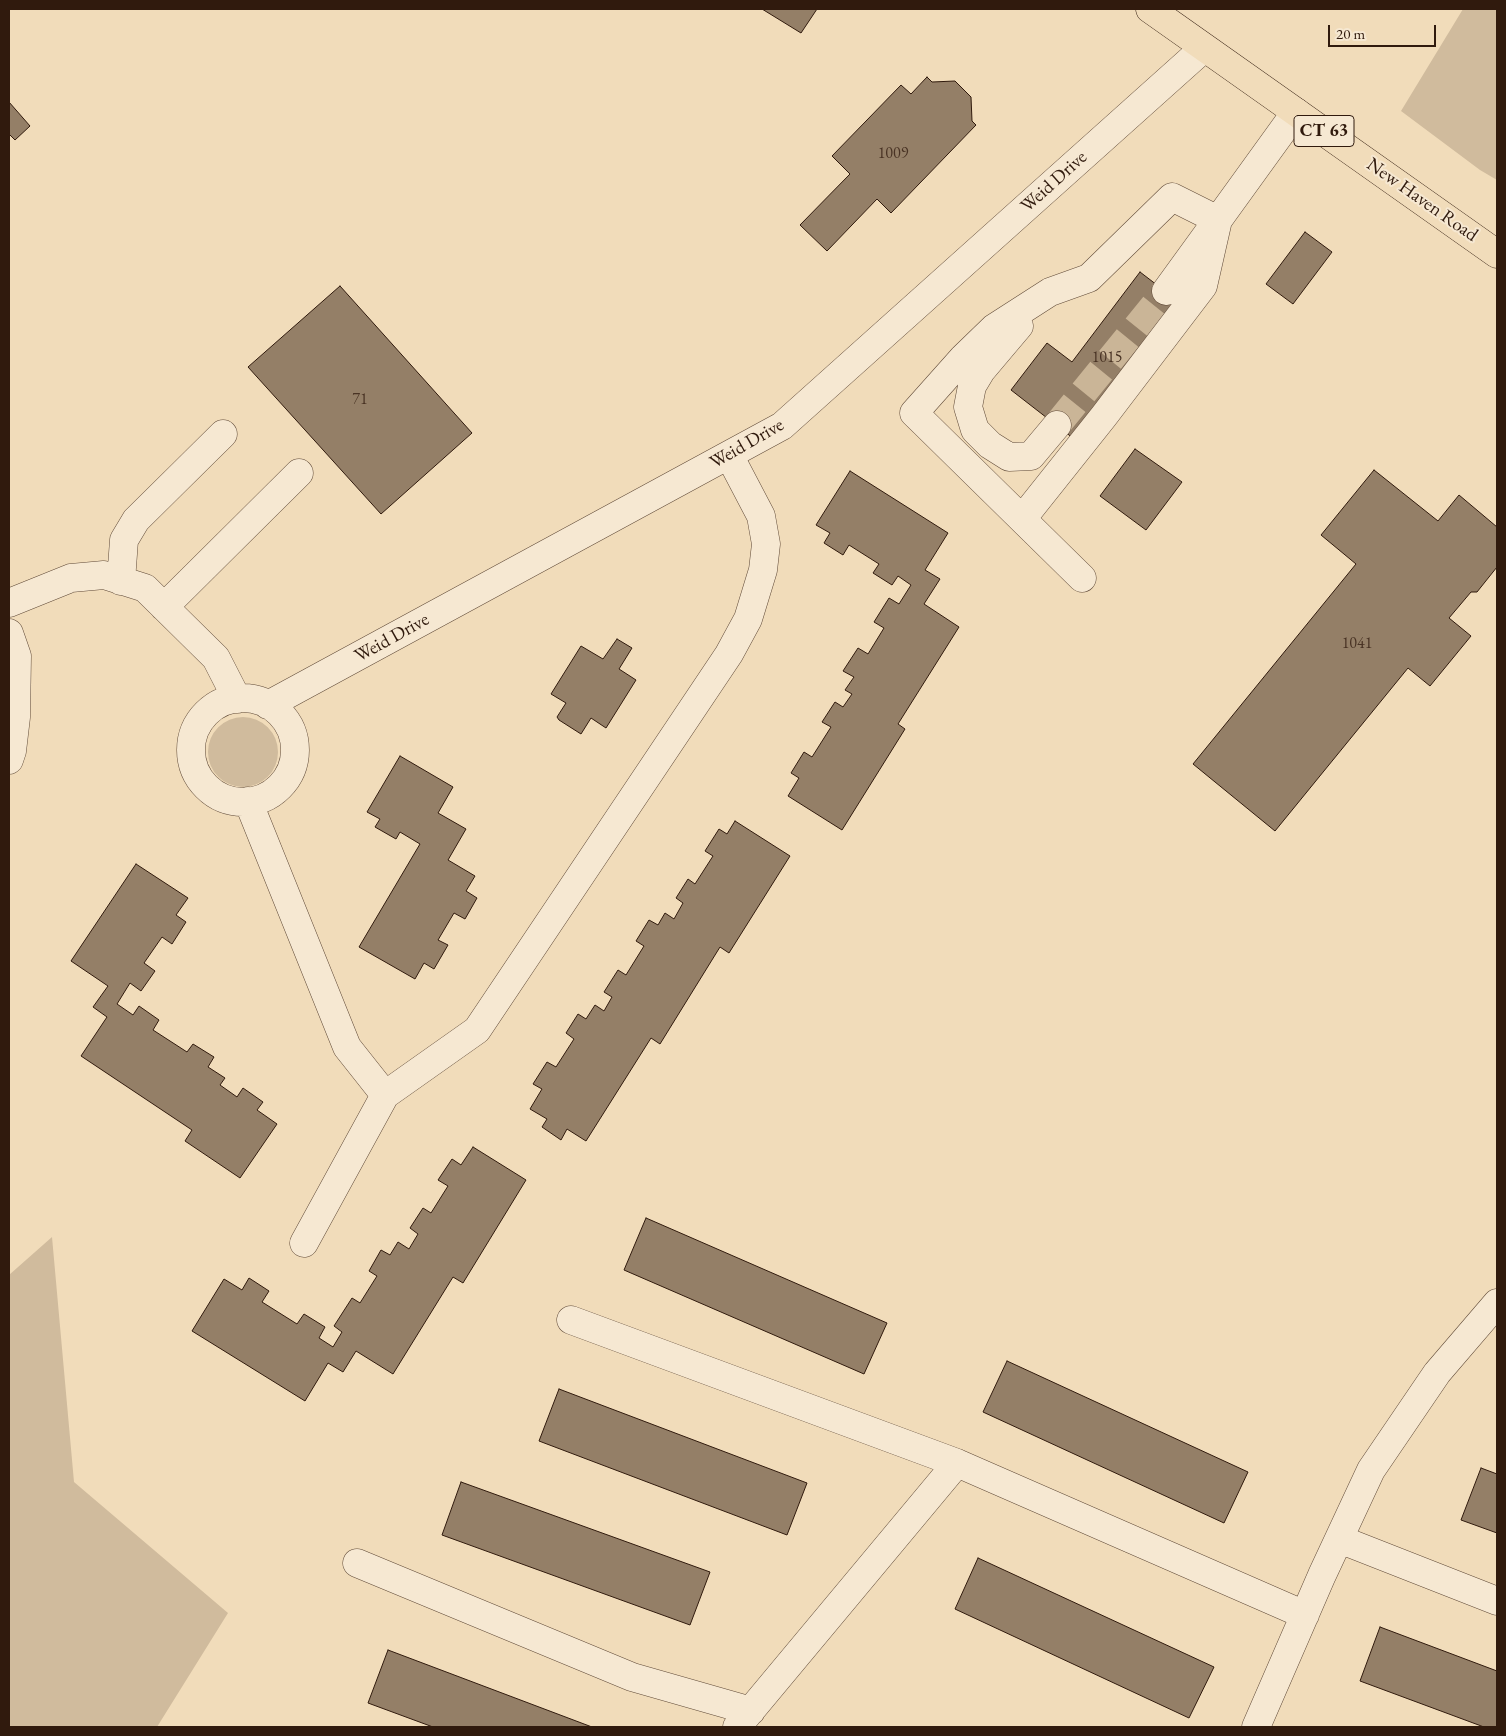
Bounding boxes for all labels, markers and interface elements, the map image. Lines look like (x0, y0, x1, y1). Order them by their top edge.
scale bar (1331, 15, 1438, 47)
text: 20 m (1336, 24, 1365, 43)
road number: CT 63 (1294, 115, 1354, 146)
house number: 1009 (878, 144, 908, 164)
street label: Weid Drive (1016, 146, 1092, 218)
street label: New Haven Road (1362, 153, 1482, 247)
house number: 1015 (1092, 348, 1122, 368)
house number: 71 (352, 390, 368, 410)
street label: Weid Drive (706, 414, 788, 474)
street label: Weid Drive (351, 608, 433, 668)
house number: 1041 (1342, 634, 1372, 654)

